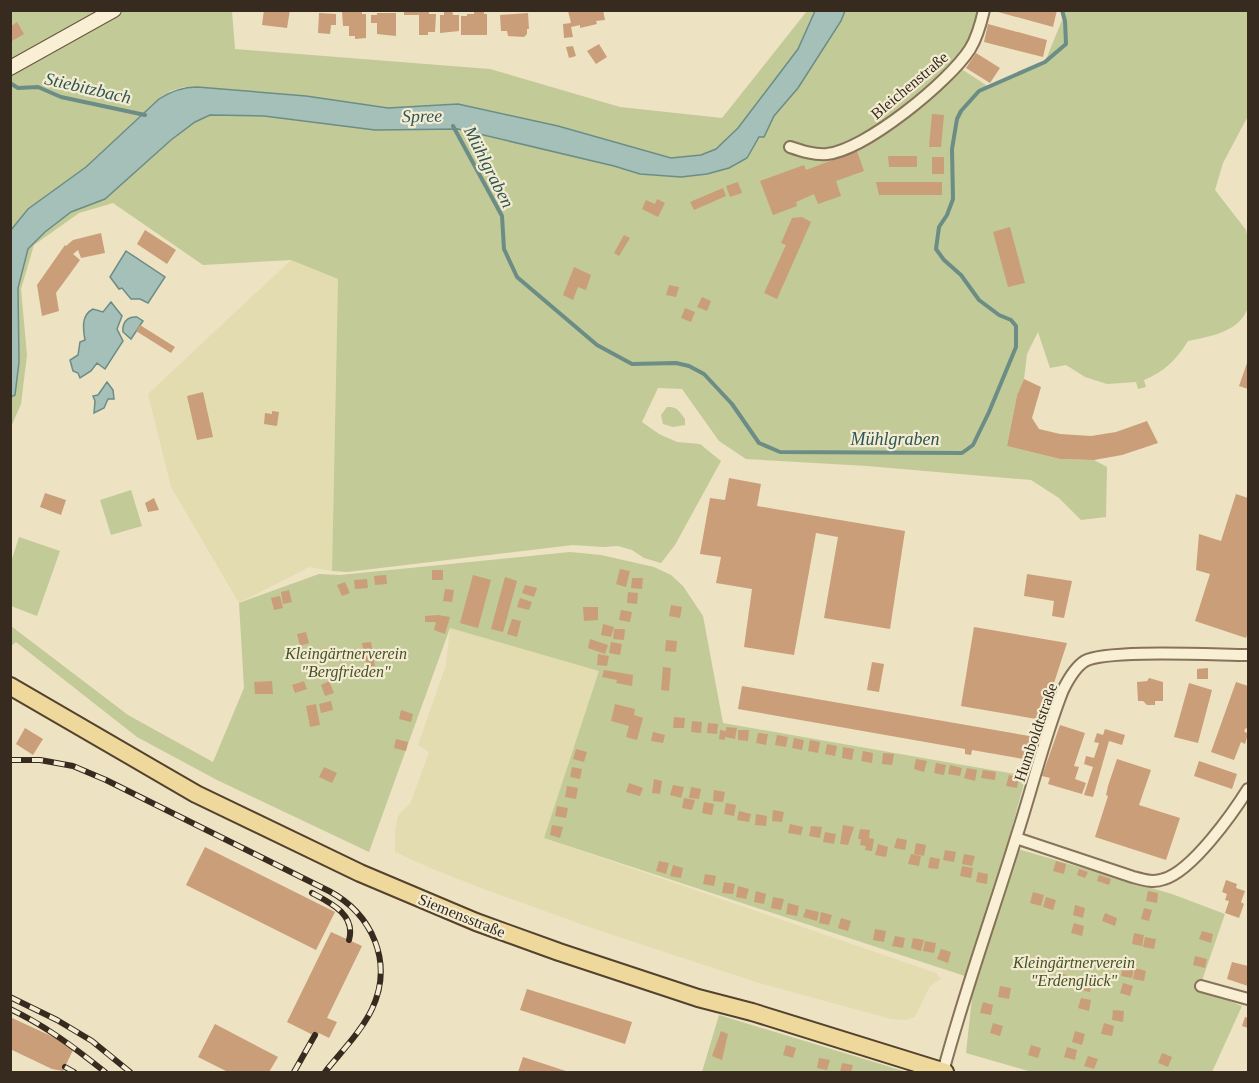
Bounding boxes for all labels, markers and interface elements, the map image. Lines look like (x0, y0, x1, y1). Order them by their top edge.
street label: Bleichenstraße (867, 48, 951, 122)
water label: Stiebitzbach (43, 68, 133, 108)
water label: Spree (402, 106, 442, 126)
water label: Mühlgraben (459, 122, 518, 211)
water label: Mühlgraben (850, 429, 940, 449)
park label: Kleingärtnerverein "Bergfrieden" (284, 645, 407, 681)
street label: Humboldtstraße (1011, 681, 1060, 784)
street label: Siemensstraße (416, 890, 508, 941)
park label: Kleingärtnerverein "Erdenglück" (1012, 954, 1135, 990)

